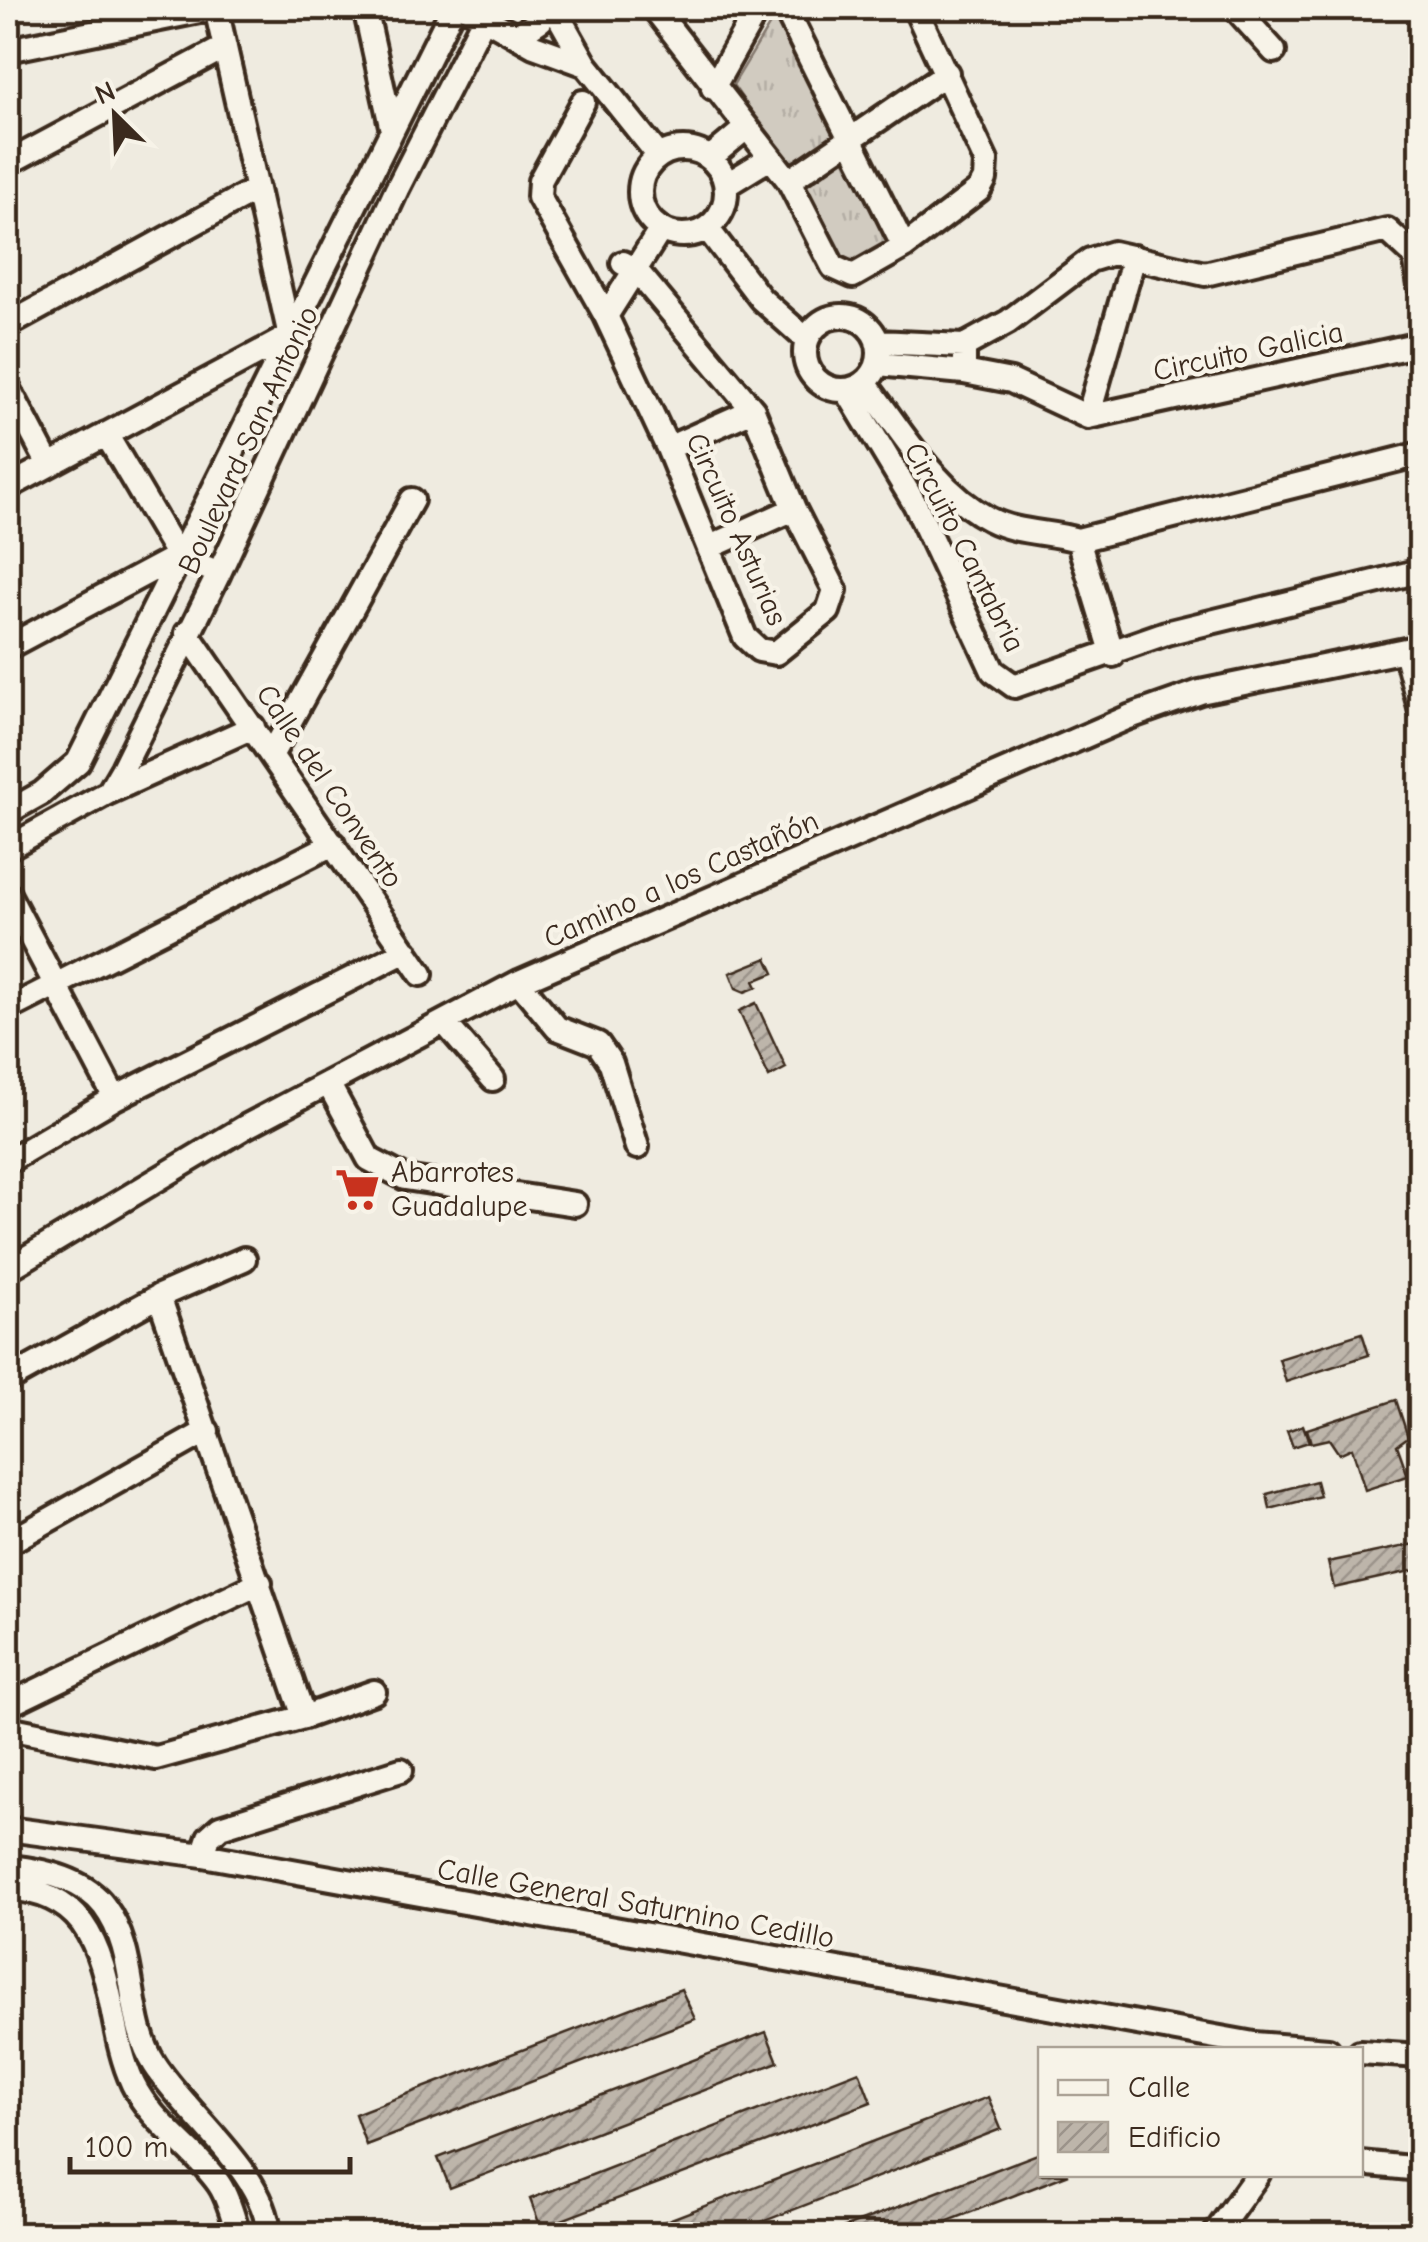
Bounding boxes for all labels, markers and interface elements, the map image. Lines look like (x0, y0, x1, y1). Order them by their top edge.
north arrow (65, 65, 165, 165)
text: N (90, 75, 120, 111)
street label: Boulevard San Antonio (171, 301, 326, 580)
street label: Circuito Galicia (1150, 314, 1346, 389)
street label: Circuito Asturias (678, 428, 795, 631)
street label: Circuito Cantabria (897, 437, 1032, 658)
street label: Calle del Convento (249, 678, 411, 895)
street label: Camino a los Castañón (538, 803, 824, 956)
place label: Abarrotes Guadalupe (391, 1155, 528, 1224)
supermarket icon: Abarrotes Guadalupe (334, 1165, 382, 1213)
street label: Calle General Saturnino Cedillo (435, 1851, 837, 1956)
legend (1038, 2047, 1363, 2177)
text: Calle (1128, 2070, 1190, 2105)
scale bar (70, 2112, 350, 2174)
text: Edificio (1128, 2120, 1221, 2155)
text: 100 m (85, 2130, 168, 2165)

